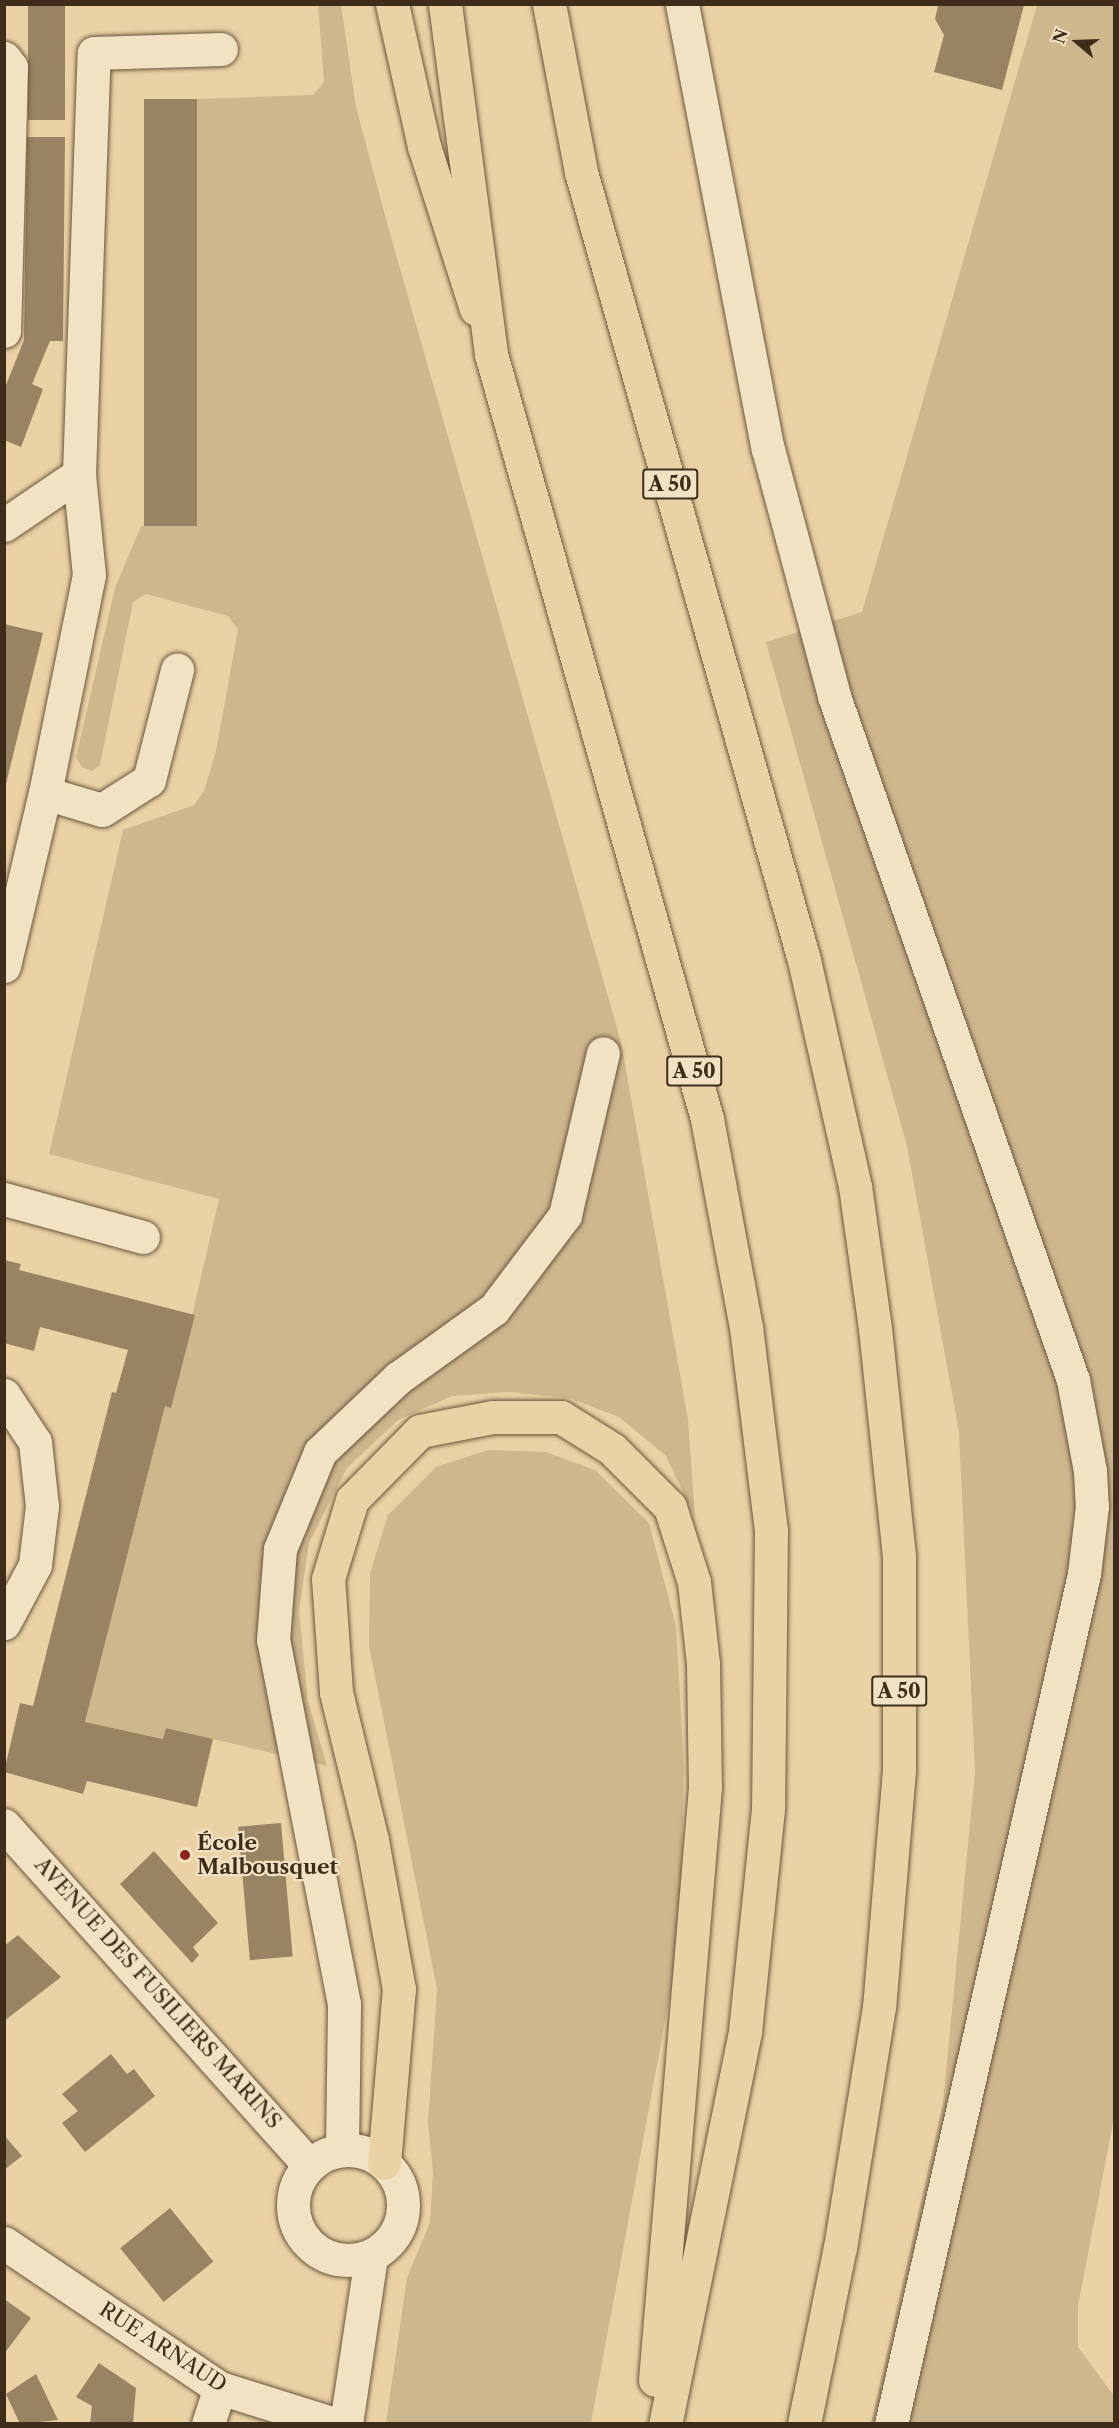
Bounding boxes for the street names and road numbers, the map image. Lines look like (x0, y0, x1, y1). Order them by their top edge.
road number: A 50 (642, 467, 698, 501)
road number: A 50 (666, 1054, 722, 1088)
road number: A 50 (870, 1674, 928, 1708)
street label: AVENUE DES FUSILIERS MARINS (29, 1852, 287, 2134)
street label: RUE ARNAUD (94, 2296, 232, 2398)

